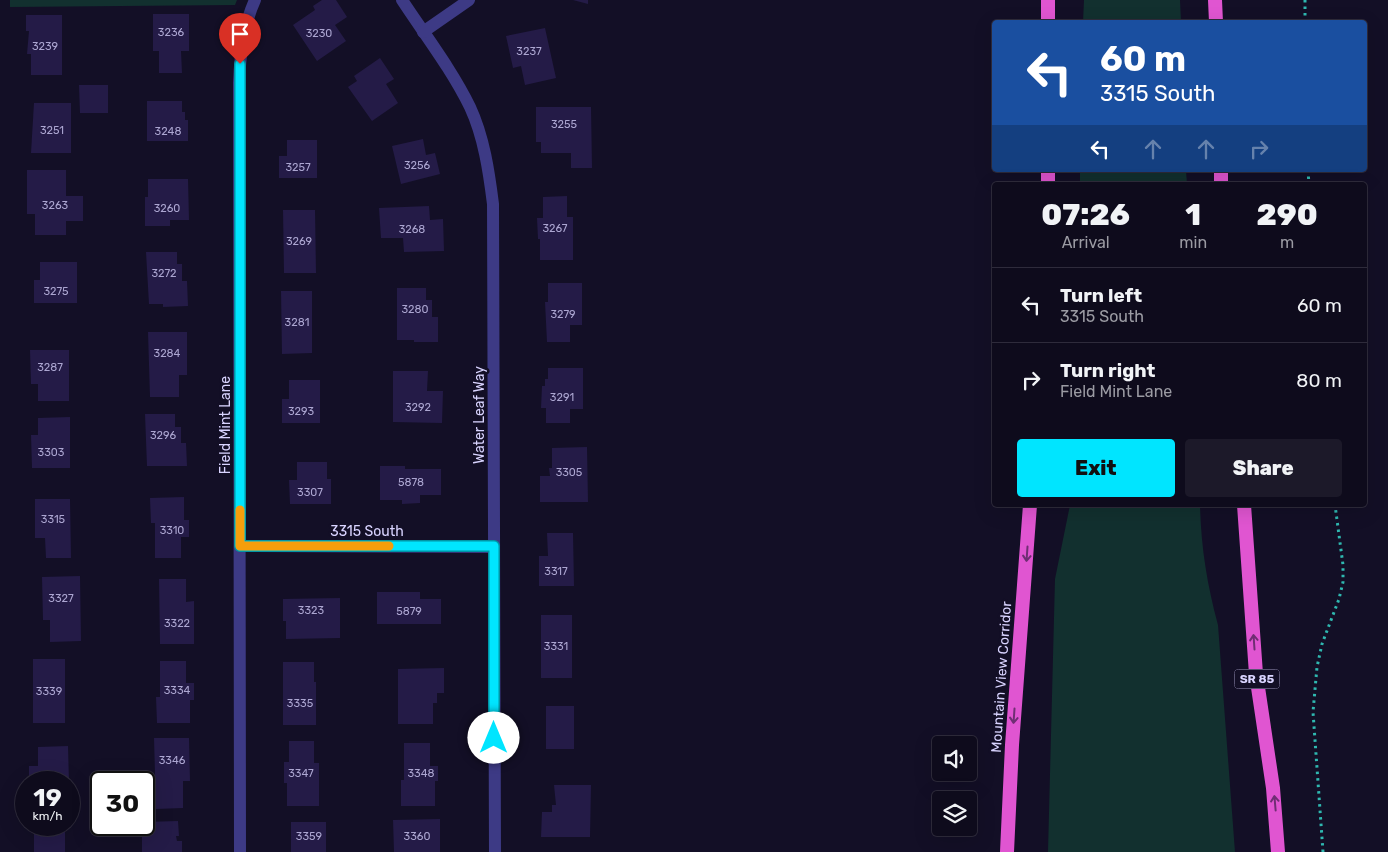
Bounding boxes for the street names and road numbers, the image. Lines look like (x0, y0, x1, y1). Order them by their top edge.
street label: Water Leaf Way (471, 366, 488, 464)
street label: Field Mint Lane (217, 376, 234, 474)
street label: 3315 South (330, 523, 404, 540)
street label: Mountain View Corridor (988, 600, 1015, 753)
road number: SR 85 (1234, 670, 1280, 689)

